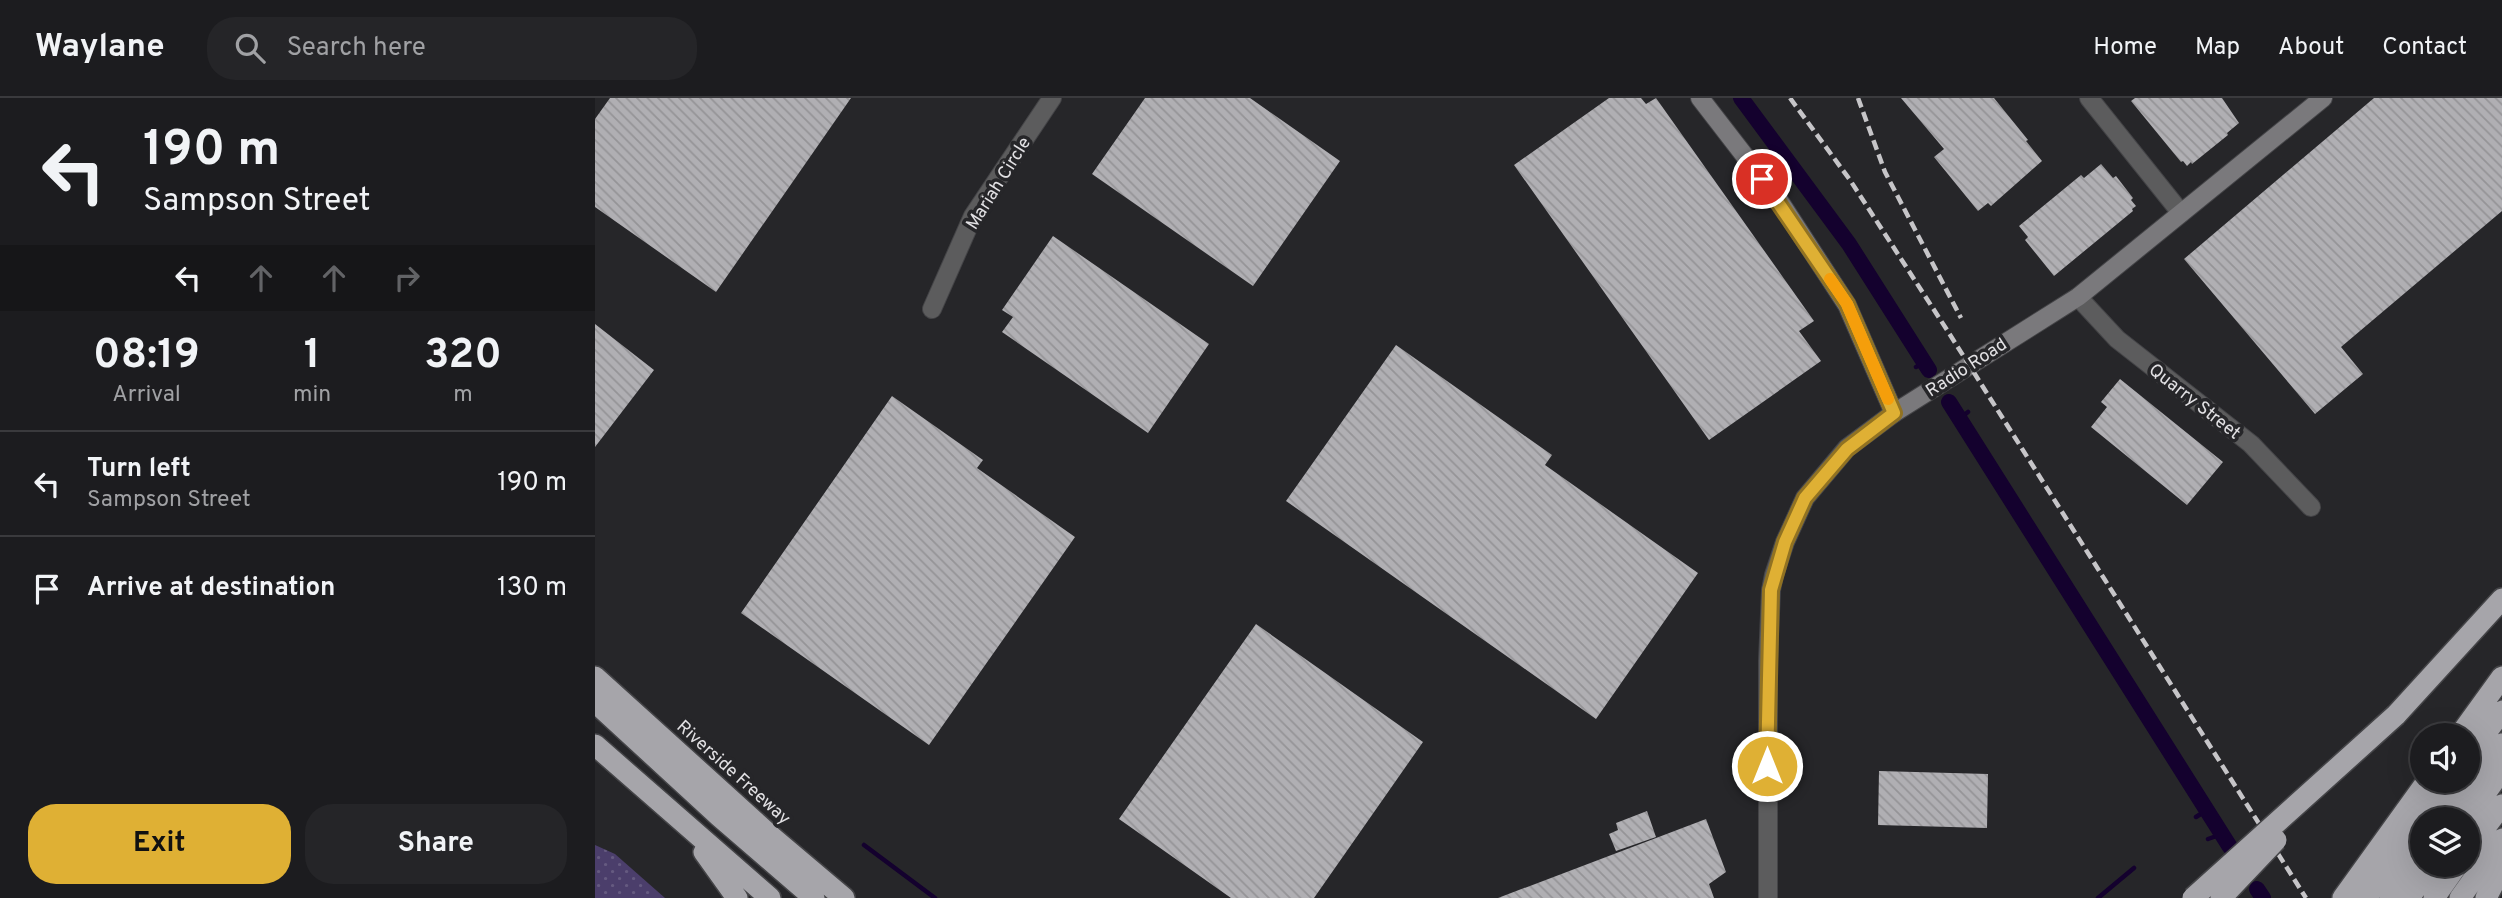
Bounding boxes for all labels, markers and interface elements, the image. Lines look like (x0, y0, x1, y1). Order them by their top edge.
search box (207, 17, 697, 80)
text: Waylane (35, 27, 165, 69)
icon: search (231, 29, 269, 67)
text: Search here (287, 32, 426, 65)
text: Home (2093, 33, 2157, 63)
text: Map (2195, 33, 2240, 63)
text: About (2278, 33, 2344, 63)
text: Contact (2382, 33, 2467, 63)
text: 190 m (143, 121, 280, 183)
icon: left (28, 126, 119, 217)
street label: Mariah Circle (962, 133, 1037, 234)
pin (1732, 149, 1792, 209)
icon: arrive (1743, 160, 1781, 198)
text: Sampson Street (143, 182, 371, 222)
icon: left (169, 259, 207, 297)
icon: ahead (242, 259, 280, 297)
icon: ahead (315, 259, 353, 297)
icon: right (388, 259, 426, 297)
text: 08:19 (93, 330, 200, 383)
text: 1 (304, 330, 321, 383)
text: 320 (424, 330, 502, 383)
street label: Radio Road (1922, 334, 2012, 403)
street label: Quarry Street (2143, 359, 2245, 445)
text: Arrival (112, 381, 181, 410)
text: min (293, 381, 331, 410)
text: m (453, 381, 473, 410)
text: Turn left (87, 453, 191, 486)
icon: left (28, 465, 66, 503)
text: 190 m (497, 467, 567, 500)
text: Sampson Street (87, 486, 251, 515)
icon: arrive (28, 570, 66, 608)
text: Arrive at destination (87, 572, 335, 605)
text: 130 m (497, 572, 567, 605)
street label: Riverside Freeway (671, 716, 795, 830)
map controls (2410, 723, 2480, 877)
button: sound (2410, 723, 2480, 793)
position arrow (1730, 729, 1804, 803)
button: Exit (28, 804, 291, 884)
button: Share (305, 804, 567, 884)
button: layers (2410, 807, 2480, 877)

